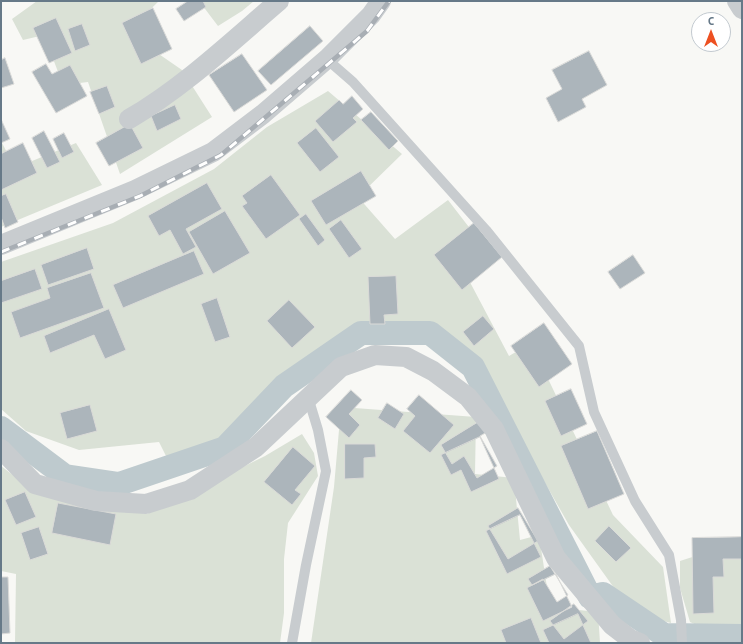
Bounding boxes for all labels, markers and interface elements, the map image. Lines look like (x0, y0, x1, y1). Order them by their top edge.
north arrow (691, 12, 731, 52)
text: С (708, 14, 714, 28)

